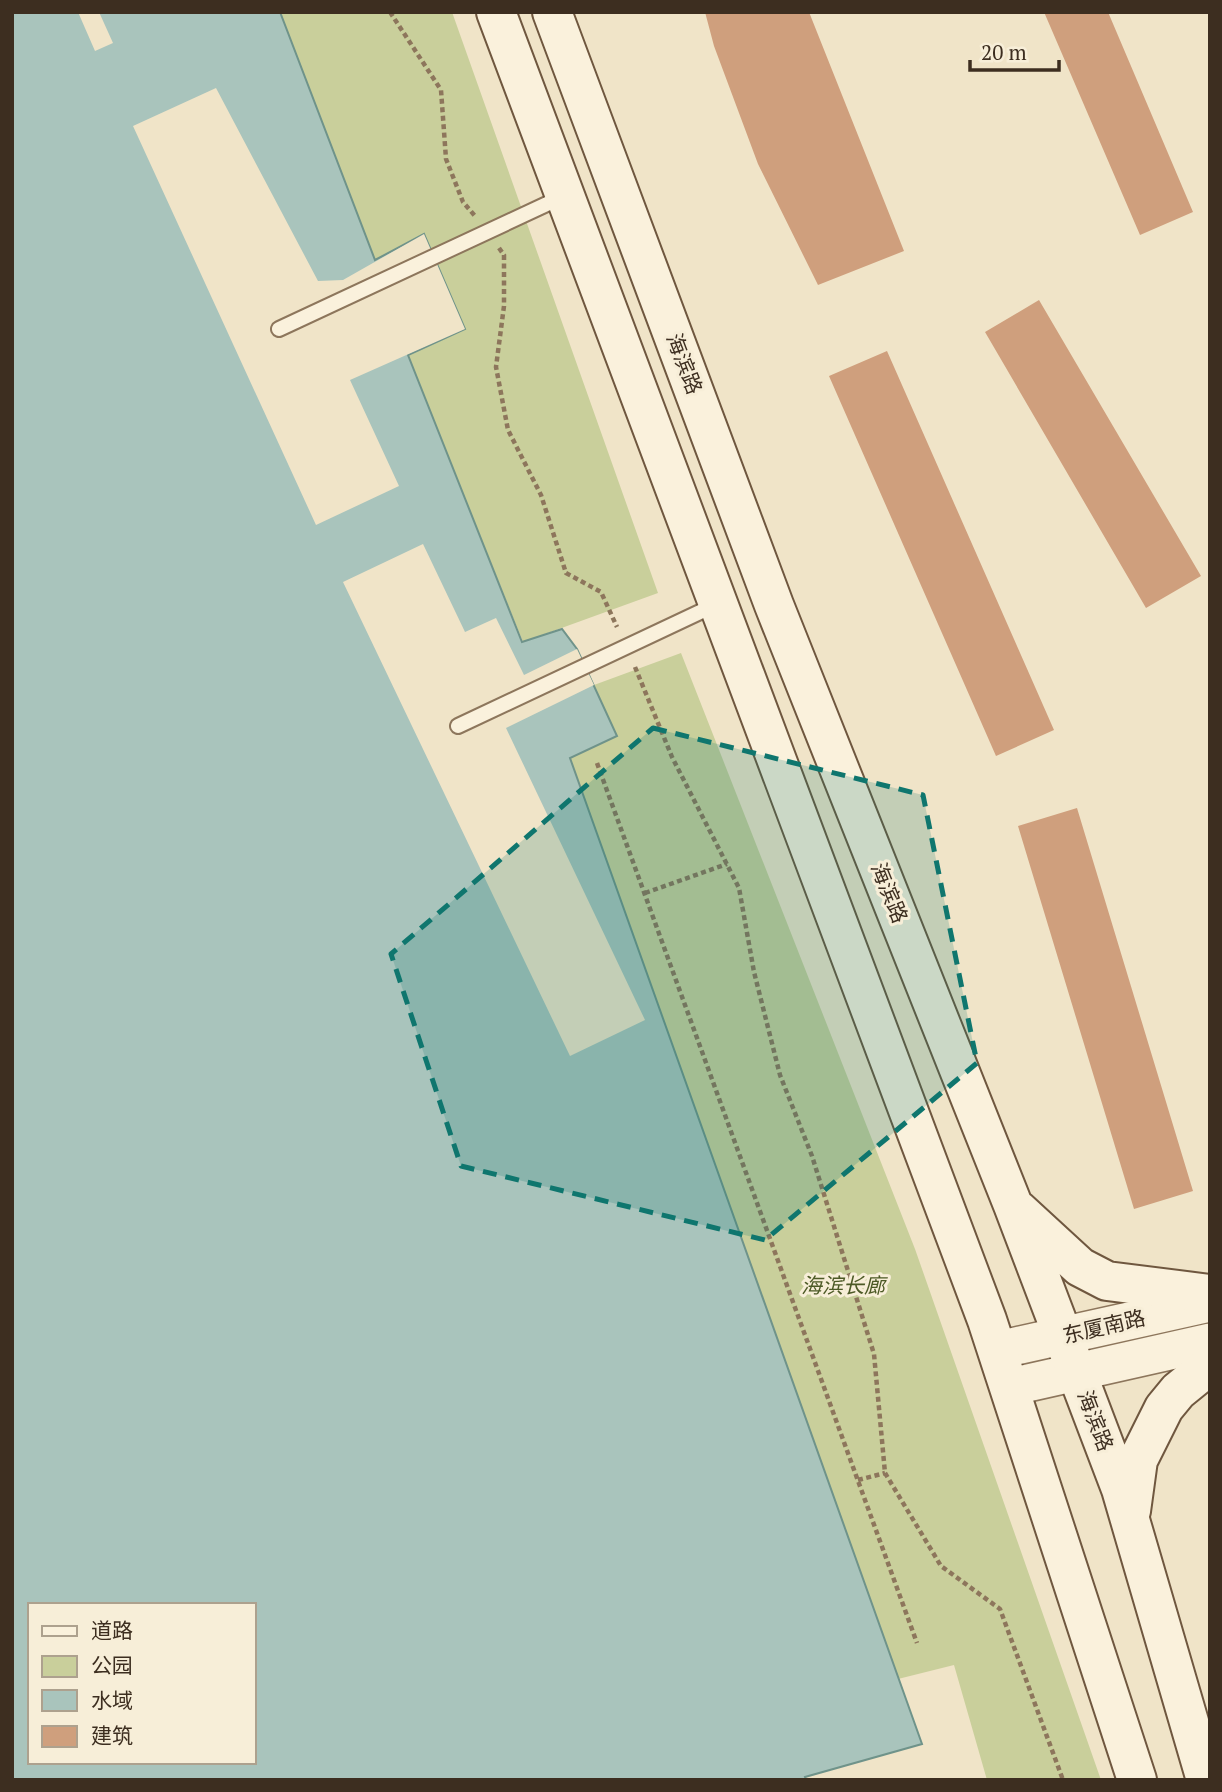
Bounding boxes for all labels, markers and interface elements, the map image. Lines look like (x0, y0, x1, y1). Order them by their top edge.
scale bar (970, 28, 1059, 72)
text: 20 m (981, 38, 1027, 66)
street label: 海滨路 (661, 329, 709, 398)
street label: 海滨路 (865, 858, 915, 927)
park label: 海滨长廊 (801, 1271, 888, 1299)
street label: 东厦南路 (1060, 1303, 1148, 1349)
street label: 海滨路 (1072, 1386, 1120, 1455)
legend (28, 1603, 256, 1764)
text: 道路 (91, 1616, 133, 1644)
text: 公园 (91, 1651, 133, 1679)
text: 水域 (91, 1686, 133, 1714)
text: 建筑 (91, 1721, 133, 1749)

